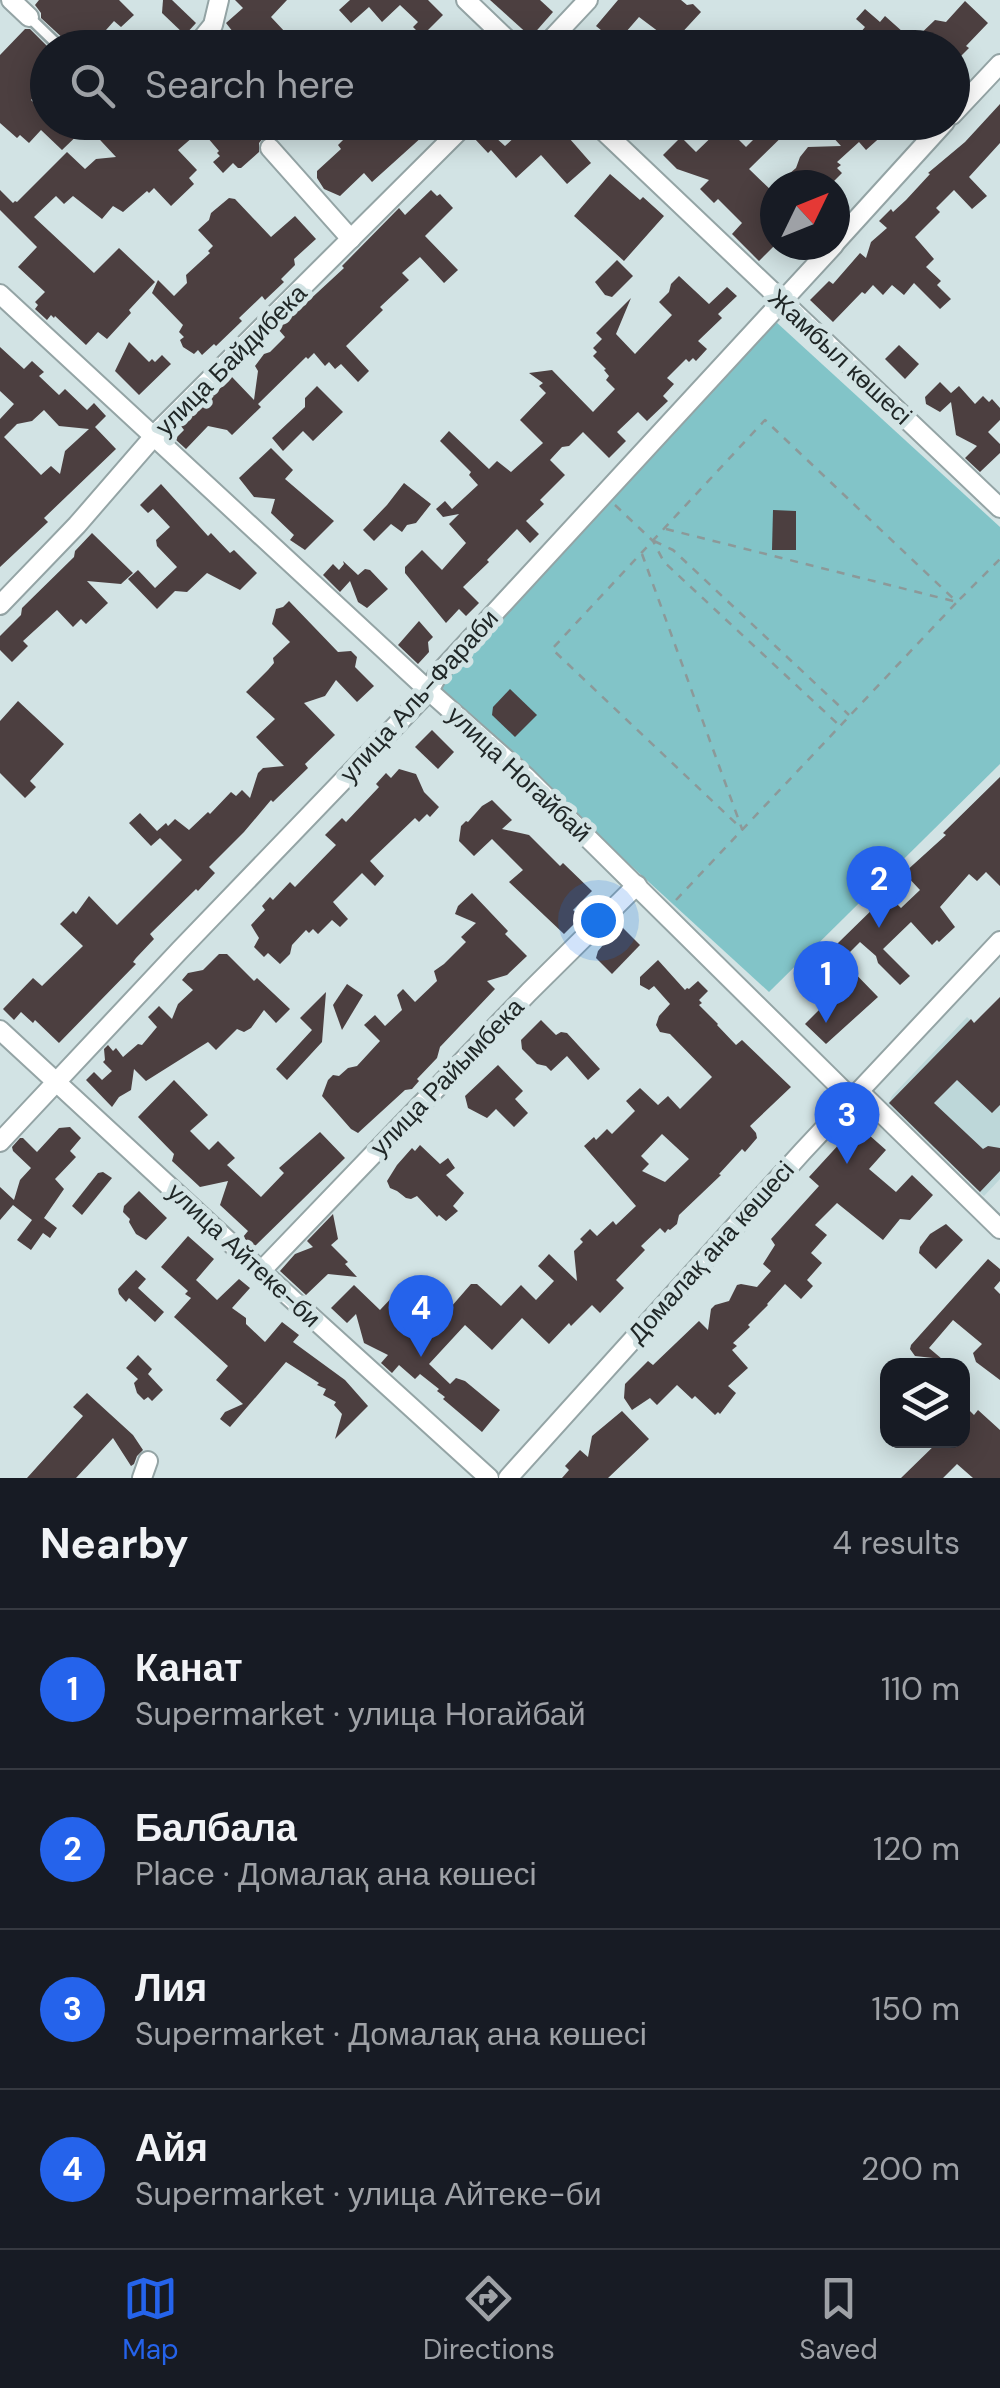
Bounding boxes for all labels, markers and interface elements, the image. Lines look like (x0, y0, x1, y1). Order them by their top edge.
search box (30, 30, 970, 140)
icon: search (65, 58, 120, 113)
text: Search here (145, 60, 355, 110)
north arrow (760, 170, 850, 260)
street label: улица Байдибека (148, 277, 314, 443)
street label: Жамбыл көшесі (761, 282, 919, 432)
street label: улица Аль-Фараби (332, 602, 506, 790)
street label: улица Ногайбай (440, 699, 598, 849)
pin: 2 (846, 846, 912, 928)
your location (573, 895, 624, 946)
pin: 1 (794, 940, 858, 1023)
street label: улица Райымбека (363, 991, 531, 1163)
pin: 3 (814, 1082, 880, 1164)
street label: Домалақ ана көшесі (621, 1154, 801, 1350)
street label: улица Айтеке-би (160, 1175, 328, 1335)
pin: 4 (388, 1274, 454, 1357)
map controls (880, 1358, 970, 1448)
button: layers (880, 1358, 970, 1448)
text: Nearby (40, 1516, 189, 1571)
text: 4 results (833, 1522, 960, 1564)
text: Канат (135, 1643, 243, 1693)
text: 1 (67, 1668, 78, 1710)
text: 110 m (881, 1668, 960, 1710)
text: Supermarket · улица Ногайбай (135, 1693, 586, 1735)
text: Балбала (135, 1803, 297, 1853)
text: 2 (63, 1828, 82, 1870)
text: 120 m (873, 1828, 960, 1870)
text: Place · Домалақ ана көшесі (135, 1853, 537, 1895)
text: Лия (135, 1963, 207, 2013)
text: 3 (63, 1988, 82, 2030)
text: 150 m (872, 1988, 960, 2030)
text: Supermarket · Домалақ ана көшесі (135, 2013, 647, 2055)
text: Айя (135, 2123, 208, 2173)
text: 4 (62, 2148, 83, 2190)
text: 200 m (861, 2148, 960, 2190)
text: Supermarket · улица Айтеке-би (135, 2173, 602, 2215)
tab: Map (122, 2271, 179, 2368)
tab: Directions (423, 2271, 555, 2368)
tab: Saved (799, 2271, 878, 2368)

